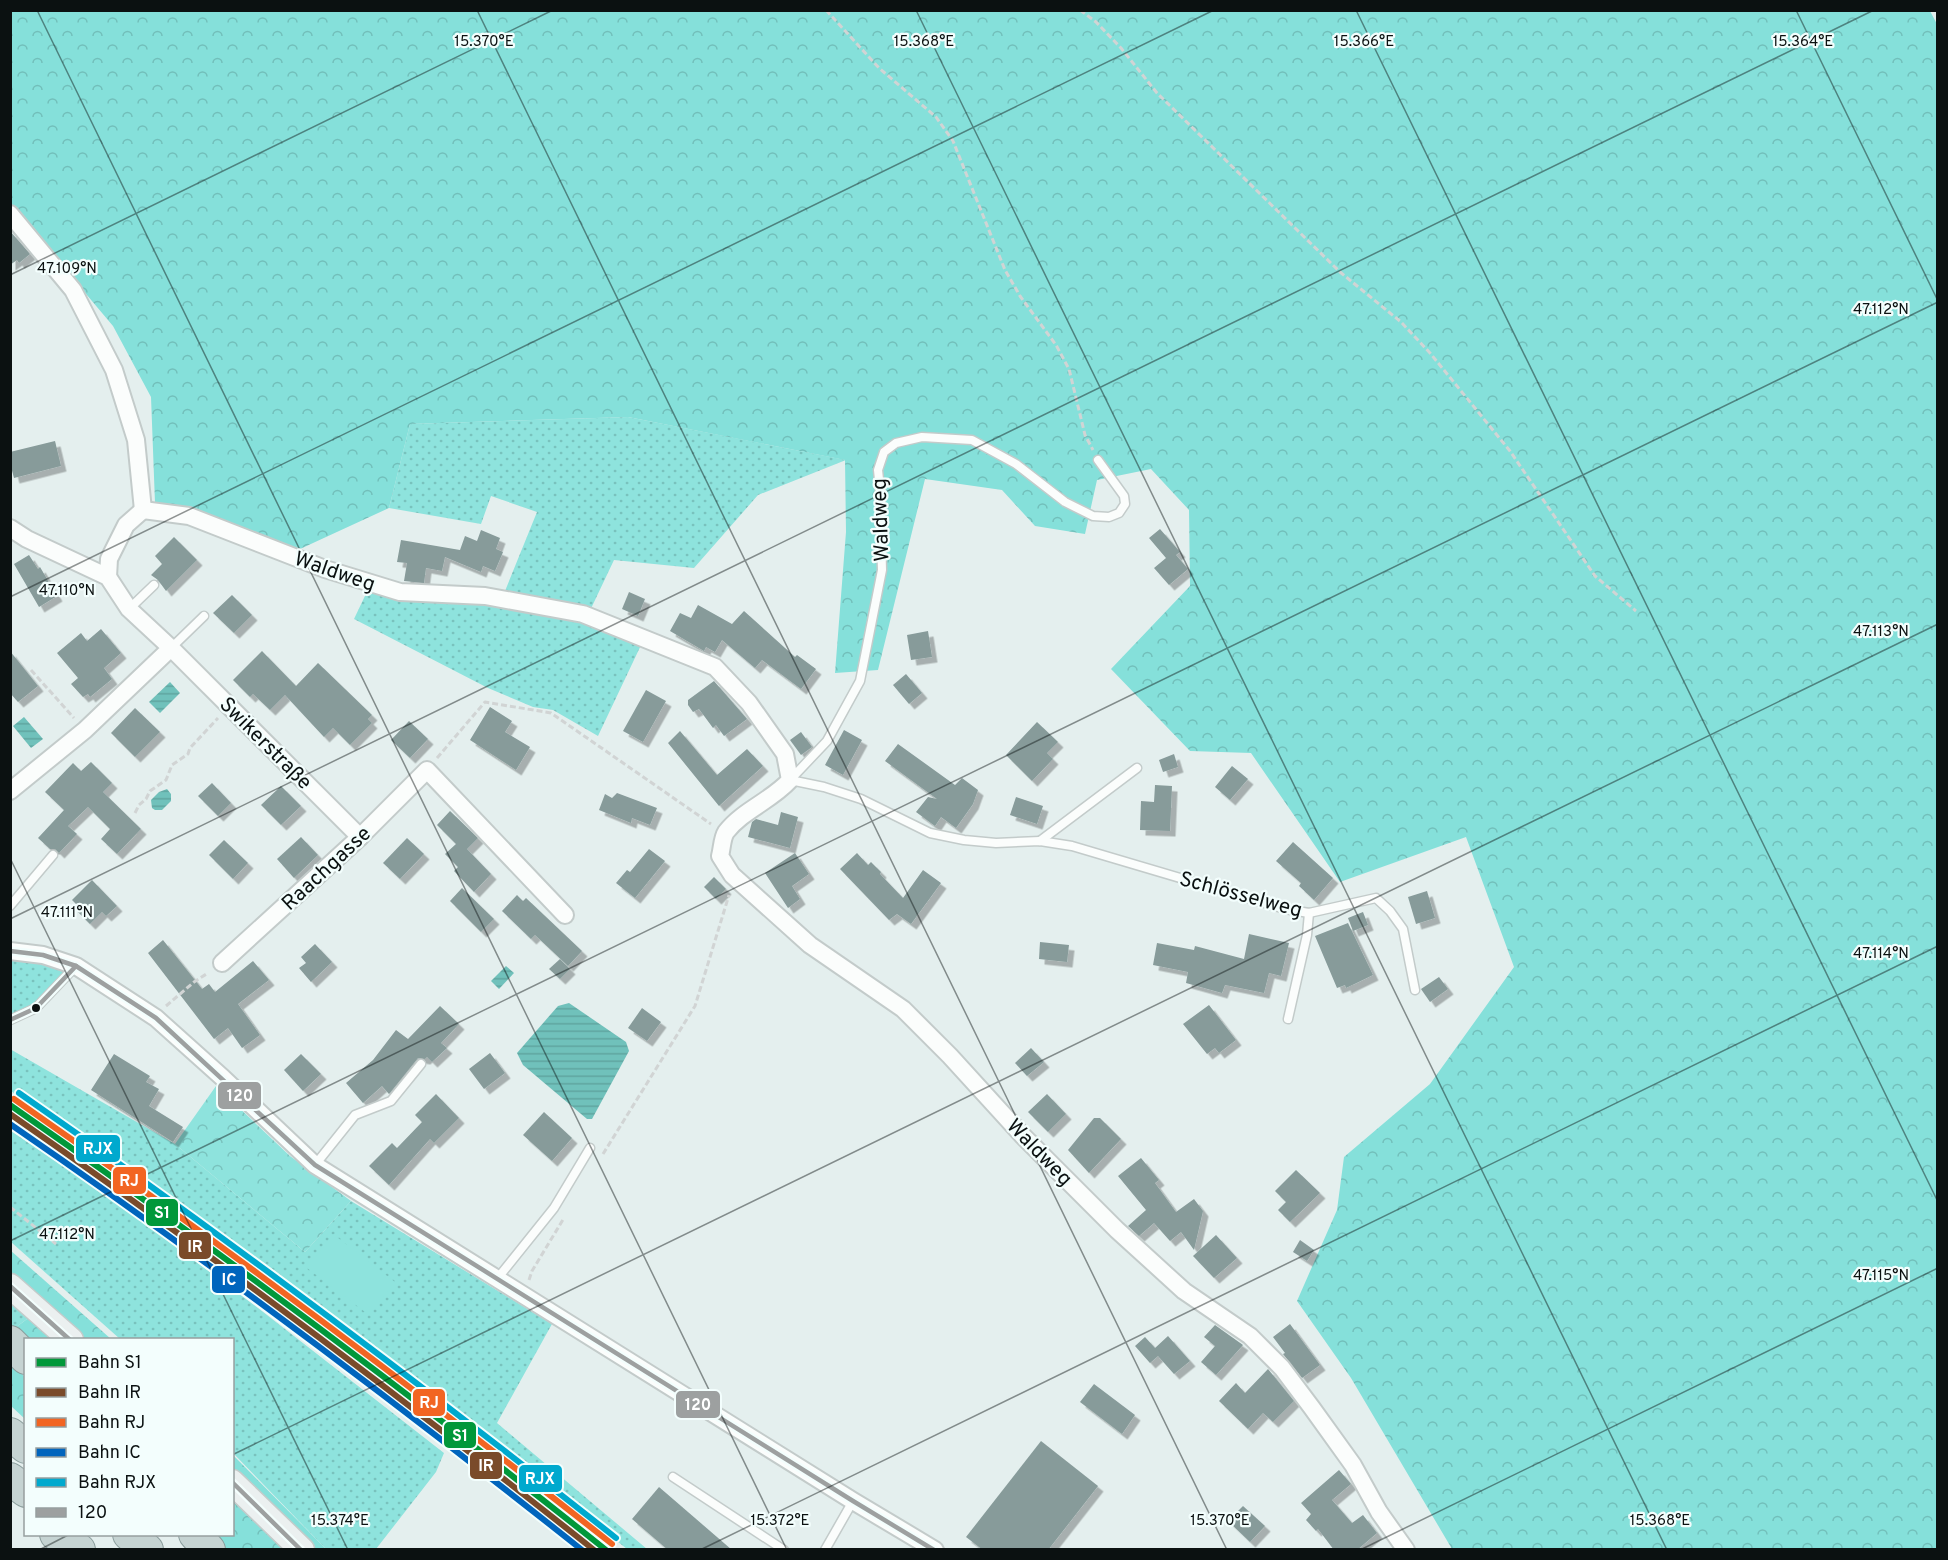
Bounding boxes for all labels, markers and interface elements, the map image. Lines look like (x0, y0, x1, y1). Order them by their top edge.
text: 15.370°E (454, 33, 514, 52)
text: 15.368°E (894, 33, 954, 52)
text: 15.366°E (1334, 33, 1394, 52)
text: 15.364°E (1773, 33, 1833, 52)
text: 47.109°N (37, 260, 97, 279)
text: 47.112°N (1853, 301, 1909, 320)
street label: Waldweg (867, 478, 896, 562)
street label: Waldweg (291, 546, 379, 599)
text: 47.110°N (39, 582, 95, 601)
text: 47.113°N (1853, 623, 1909, 642)
street label: Swikerstraße (213, 692, 317, 796)
street label: Raachgasse (277, 821, 377, 917)
street label: Schlösselweg (1176, 866, 1305, 925)
text: 47.111°N (41, 904, 93, 923)
text: 47.114°N (1853, 945, 1909, 964)
unlabelled marker (30, 1002, 42, 1014)
line badge: 120 (217, 1081, 262, 1110)
text: 120 (227, 1087, 253, 1107)
street label: Waldweg (1000, 1114, 1078, 1193)
line badge: RJX (75, 1134, 121, 1163)
text: RJX (83, 1140, 113, 1160)
line badge: RJ (112, 1166, 147, 1195)
text: RJ (119, 1172, 139, 1192)
line badge: S1 (145, 1198, 179, 1227)
text: S1 (154, 1204, 170, 1224)
text: 47.112°N (39, 1226, 95, 1245)
line badge: IR (178, 1231, 212, 1260)
text: IR (187, 1238, 203, 1258)
line badge: IC (211, 1265, 246, 1294)
text: 47.115°N (1853, 1267, 1909, 1286)
text: IC (222, 1271, 236, 1291)
legend (24, 1338, 234, 1536)
text: Bahn S1 (78, 1352, 142, 1375)
text: Bahn IR (78, 1382, 141, 1405)
line badge: RJ (412, 1388, 446, 1417)
line badge: 120 (675, 1390, 721, 1419)
text: RJ (419, 1394, 439, 1414)
text: 120 (685, 1396, 711, 1416)
text: Bahn RJ (78, 1412, 145, 1435)
line badge: S1 (443, 1421, 477, 1449)
text: S1 (452, 1427, 468, 1447)
text: Bahn IC (78, 1442, 141, 1465)
line badge: IR (469, 1451, 503, 1480)
text: IR (478, 1457, 494, 1477)
line badge: RJX (518, 1464, 563, 1493)
text: RJX (525, 1470, 555, 1490)
text: Bahn RJX (78, 1472, 156, 1495)
text: 120 (78, 1502, 107, 1525)
text: 15.374°E (311, 1512, 369, 1531)
text: 15.372°E (750, 1512, 810, 1531)
text: 15.370°E (1190, 1512, 1250, 1531)
text: 15.368°E (1630, 1512, 1690, 1531)

